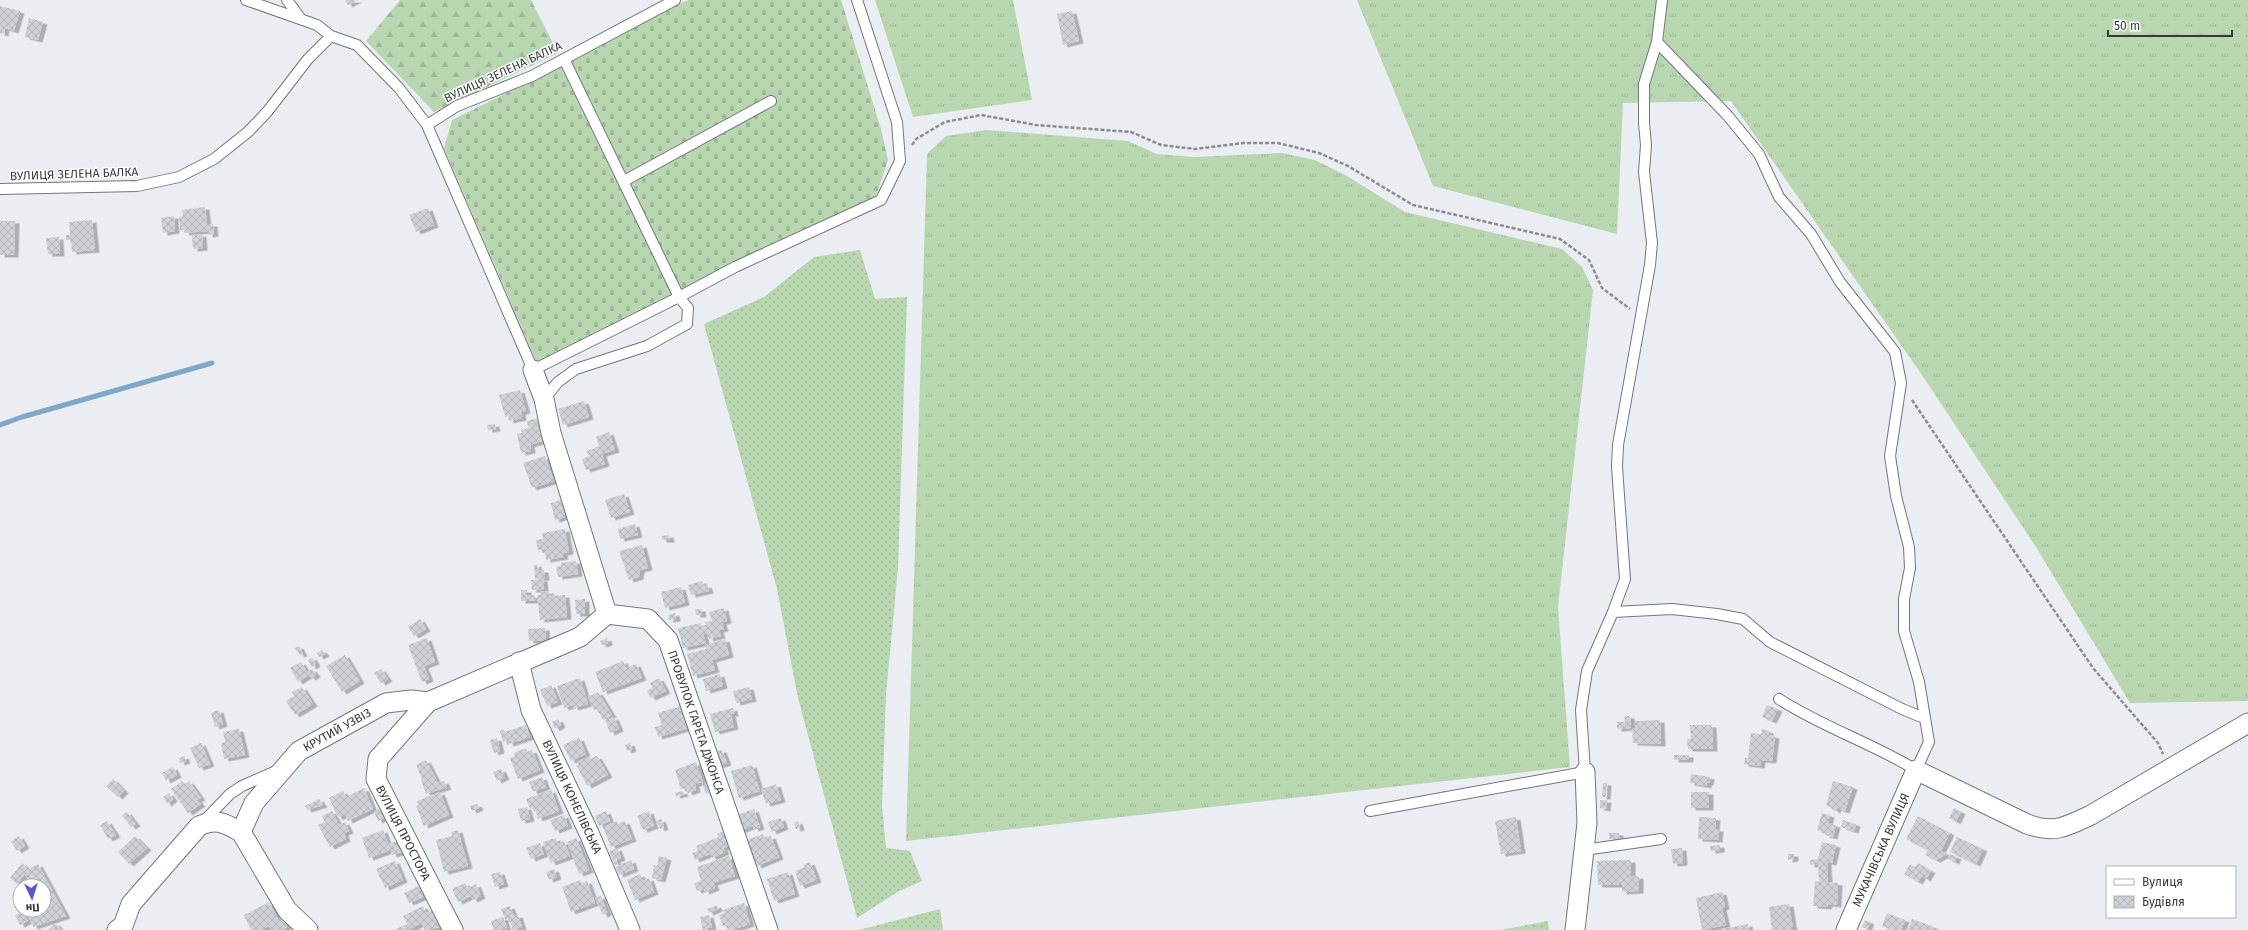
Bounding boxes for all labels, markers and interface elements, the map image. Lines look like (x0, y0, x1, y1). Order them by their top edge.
scale bar (2108, 12, 2232, 38)
text: 50 m (2114, 19, 2140, 33)
street label: ВУЛИЦЯ ЗЕЛЕНА БАЛКА (442, 38, 564, 106)
street label: ВУЛИЦЯ ЗЕЛЕНА БАЛКА (10, 165, 139, 183)
street label: ПРОВУЛОК ГАРЕТА ДЖОНСА (665, 648, 727, 796)
street label: КРУТИЙ УЗВІЗ (300, 705, 373, 754)
street label: ВУЛИЦЯ КОНЕЛІВСЬКА (539, 738, 605, 856)
street label: ВУЛИЦЯ ПРОСТОРА (373, 783, 433, 883)
street label: МУКАЧІВСЬКА ВУЛИЦЯ (1850, 791, 1912, 909)
legend (2106, 866, 2236, 918)
text: Вулиця (2142, 875, 2183, 889)
north arrow (12, 878, 52, 918)
text: Будівля (2142, 895, 2185, 909)
text: Пн (25, 901, 40, 914)

